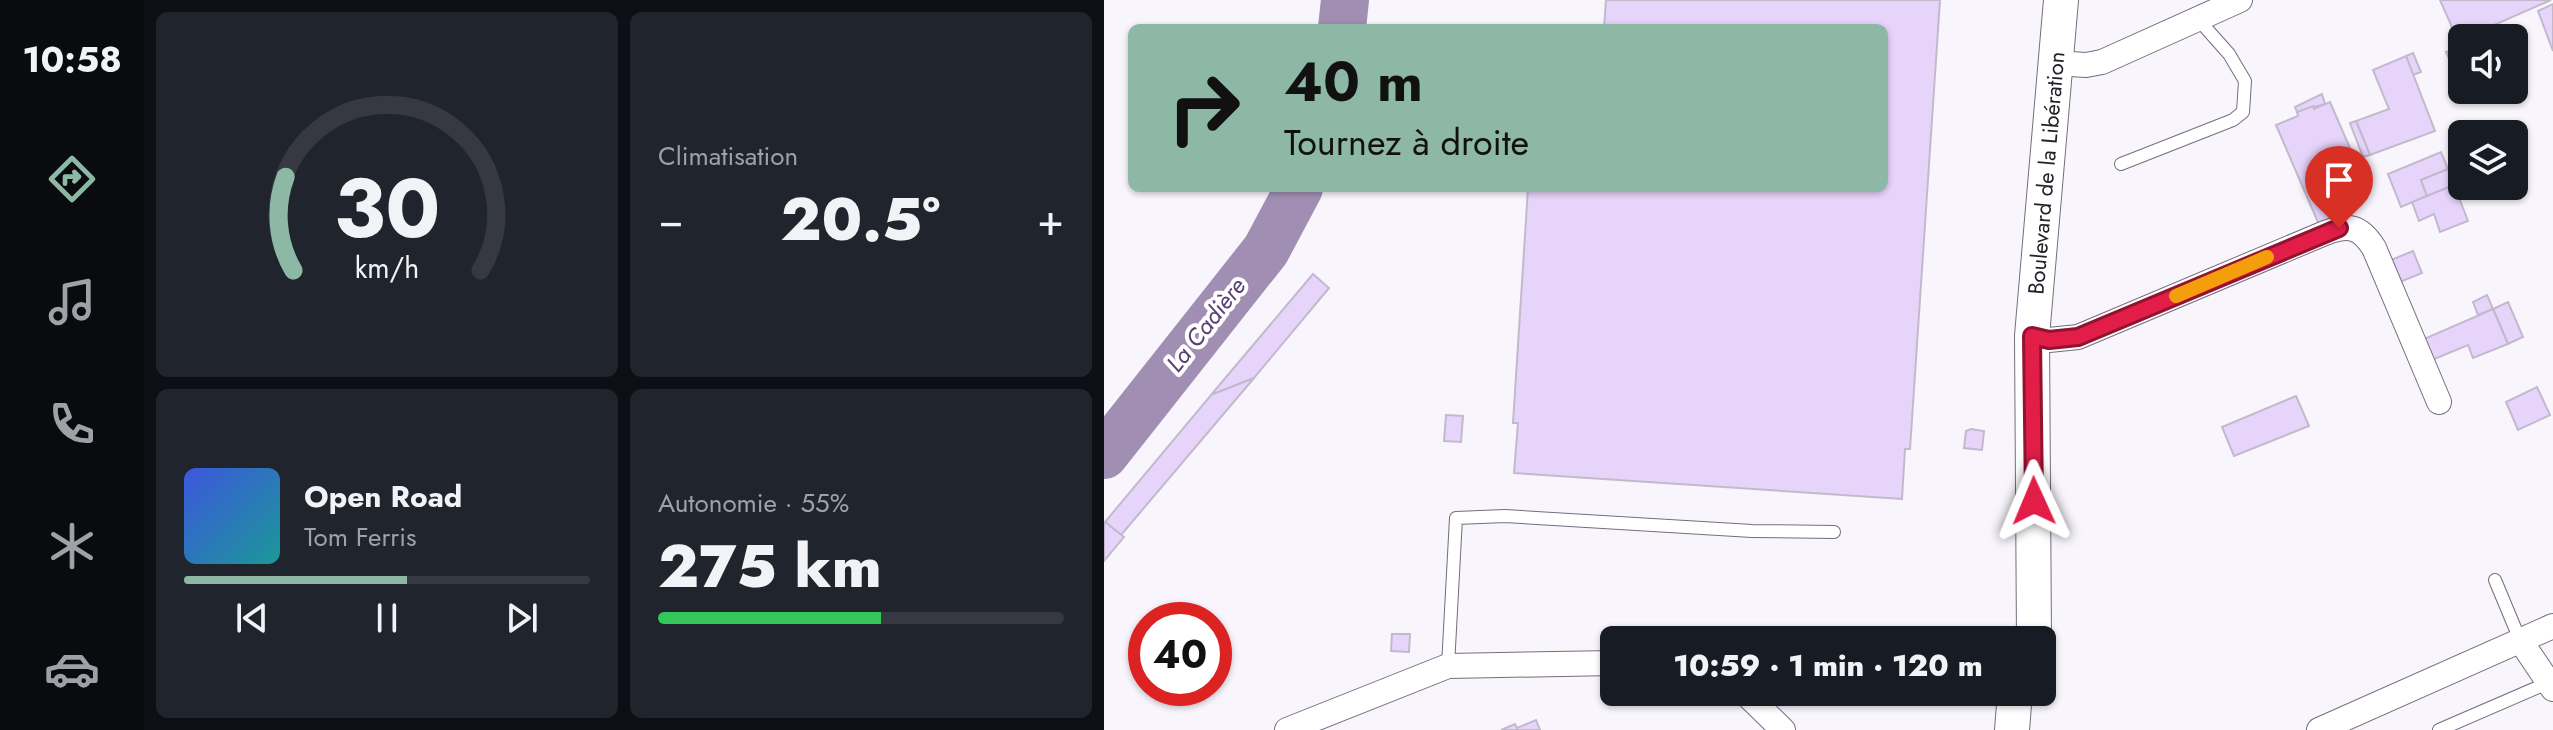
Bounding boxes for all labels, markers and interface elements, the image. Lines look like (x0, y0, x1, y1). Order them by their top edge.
map controls (2448, 24, 2528, 200)
button: sound (2448, 24, 2528, 104)
text: 10:58 (22, 33, 122, 85)
text: 40 m (1284, 41, 1423, 122)
street label: Boulevard de la Libération (2019, 50, 2073, 296)
icon: right (1152, 56, 1256, 160)
text: Tournez à droite (1284, 116, 1529, 168)
button: layers (2448, 120, 2528, 200)
text: Climatisation (658, 137, 798, 175)
pin (2305, 146, 2373, 228)
text: 30 (334, 147, 440, 267)
icon: directions (44, 151, 100, 207)
icon: arrive (2317, 158, 2361, 202)
text: 20.5° (781, 176, 940, 263)
text: − (658, 188, 684, 252)
text: + (1037, 188, 1064, 252)
text: km/h (355, 247, 419, 289)
water label: La Cadière (1158, 270, 1254, 379)
icon: music (44, 274, 100, 330)
icon: phone (44, 396, 100, 452)
position arrow (1992, 459, 2076, 543)
text: Open Road (304, 475, 462, 518)
text: Autonomie · 55% (658, 484, 849, 522)
icon: climate (44, 518, 100, 574)
text: Tom Ferris (304, 518, 416, 556)
text: 275 km (658, 523, 882, 610)
icon: previous (230, 596, 274, 640)
icon: pause (365, 596, 409, 640)
icon: next (500, 596, 544, 640)
speed limit sign: 40 (1128, 602, 1232, 706)
icon: car (44, 641, 100, 697)
text: 10:59 · 1 min · 120 m (1673, 644, 1983, 687)

